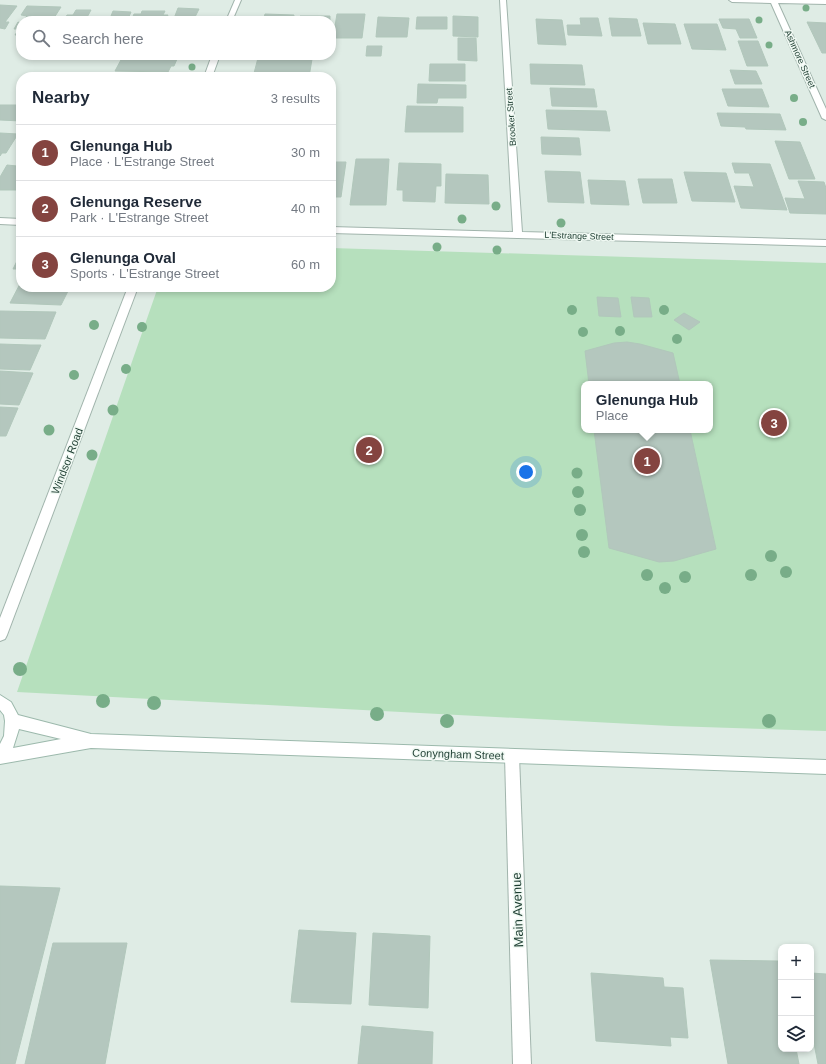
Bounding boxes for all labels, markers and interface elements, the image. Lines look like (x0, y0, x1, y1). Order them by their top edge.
search box (16, 16, 336, 60)
icon: search (30, 27, 52, 49)
street label: Ashmore Street (783, 28, 817, 90)
text: Search here (62, 30, 144, 47)
street label: Brooker Street (504, 87, 518, 146)
text: Nearby (32, 88, 90, 107)
text: 3 results (271, 91, 320, 106)
text: Glenunga Hub (70, 137, 173, 154)
text: 1 (41, 145, 49, 160)
text: 30 m (291, 145, 320, 160)
text: Place · L'Estrange Street (70, 154, 214, 169)
text: Glenunga Reserve (70, 193, 202, 210)
text: 2 (41, 201, 49, 216)
text: 40 m (291, 201, 320, 216)
text: Park · L'Estrange Street (70, 210, 208, 225)
street label: L'Estrange Street (544, 230, 614, 242)
text: Glenunga Oval (70, 249, 176, 266)
text: 3 (41, 257, 49, 272)
text: 60 m (291, 257, 320, 272)
text: Sports · L'Estrange Street (70, 266, 219, 281)
popup (581, 381, 713, 433)
text: Glenunga Hub (596, 391, 698, 408)
text: Place (596, 408, 628, 423)
pin: 3 (761, 408, 787, 438)
street label: Windsor Road (49, 426, 85, 496)
pin: 2 (356, 435, 382, 465)
pin: 1 (634, 446, 660, 476)
your location (516, 462, 536, 482)
street label: Conyngham Street (412, 746, 504, 762)
street label: Main Avenue (509, 872, 526, 948)
map controls (778, 944, 814, 1052)
button: + (778, 944, 814, 980)
button: − (778, 980, 814, 1016)
button: layers (778, 1016, 814, 1052)

